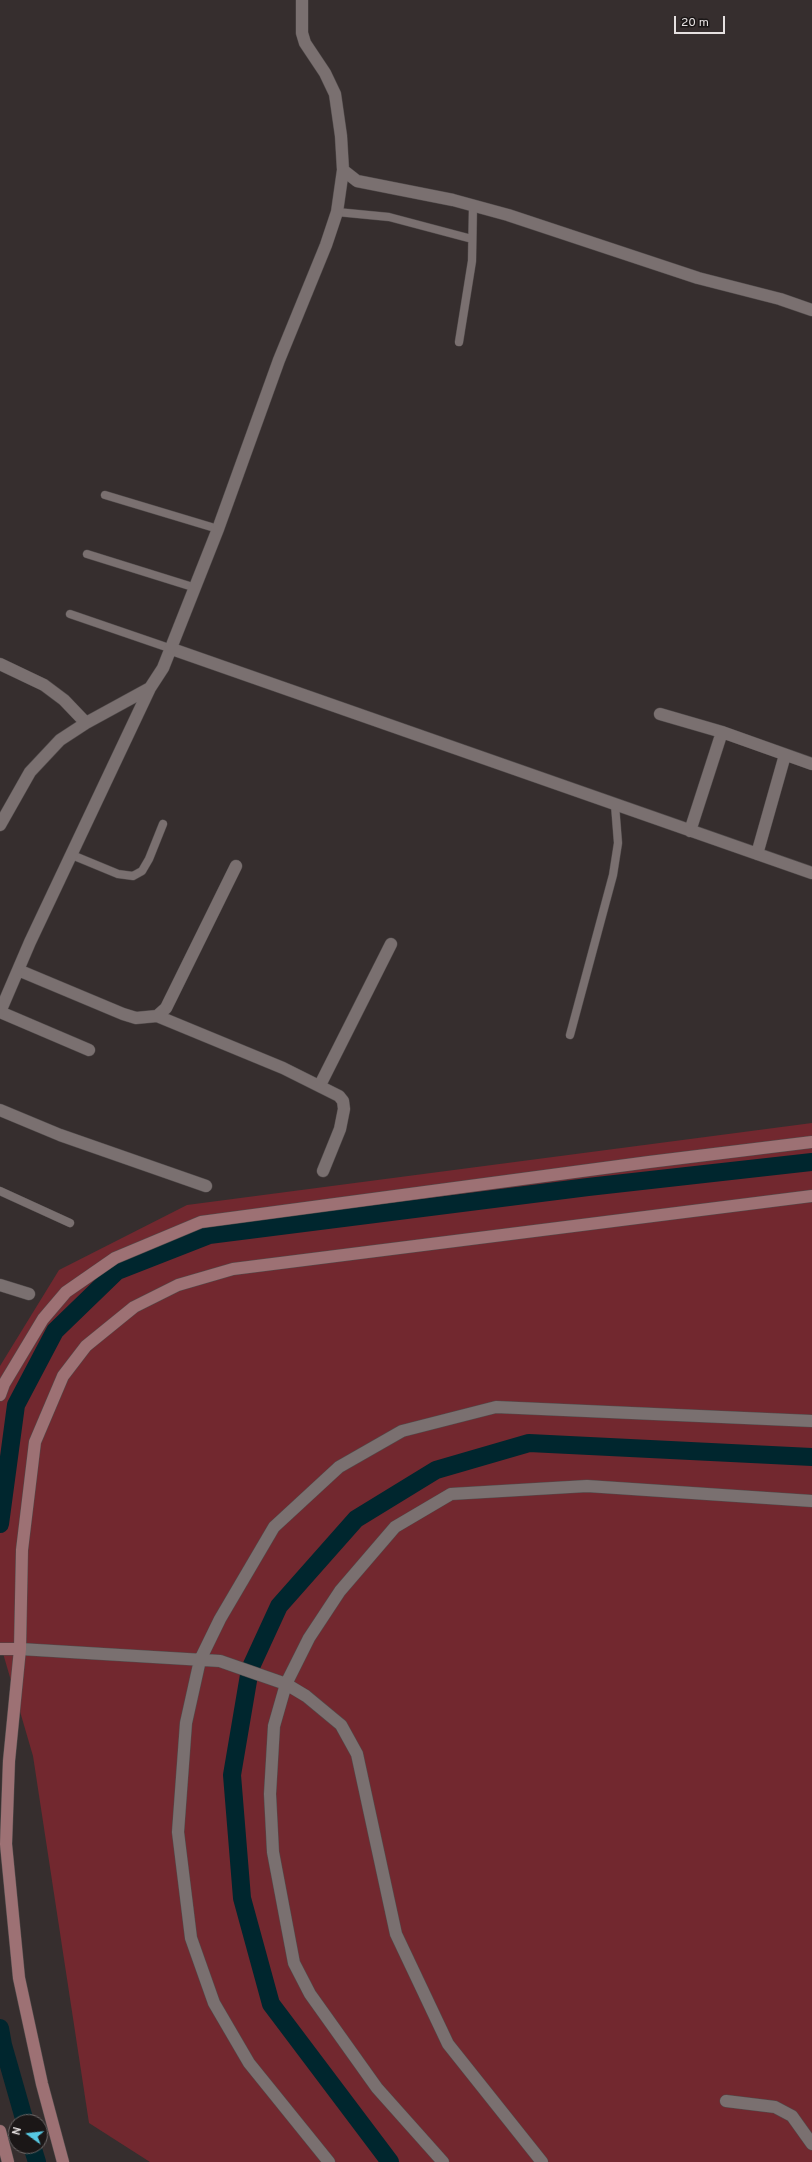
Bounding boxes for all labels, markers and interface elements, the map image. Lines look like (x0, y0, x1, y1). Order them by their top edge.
scale bar (676, 8, 727, 34)
text: 20 m (681, 15, 709, 31)
north arrow (8, 2114, 48, 2154)
text: N (10, 2126, 25, 2137)

